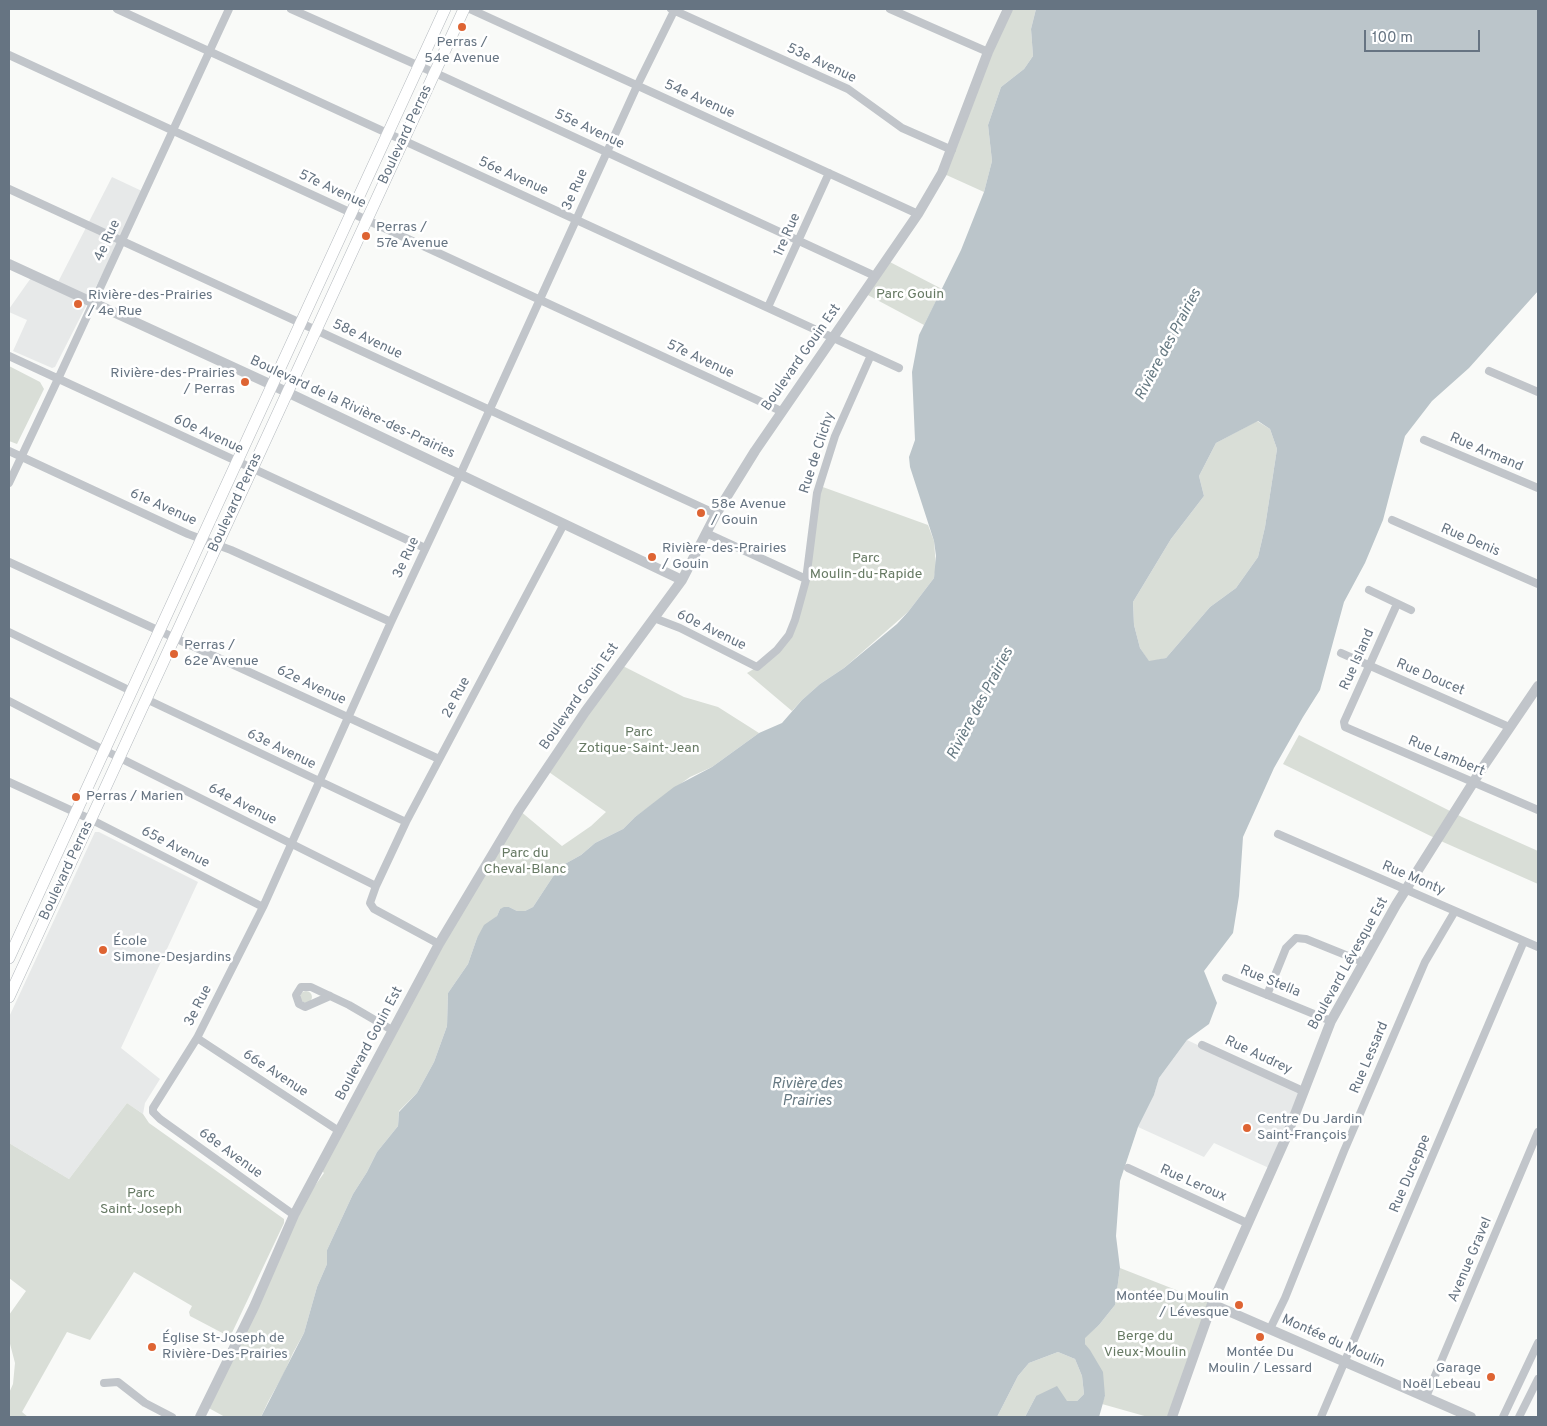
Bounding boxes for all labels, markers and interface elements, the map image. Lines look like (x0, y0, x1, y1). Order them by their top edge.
scale bar (1367, 20, 1483, 52)
marker: Perras / 54e Avenue (456, 21, 468, 33)
text: 100 m (1372, 29, 1413, 48)
place label: Perras / 54e Avenue (424, 35, 500, 68)
street label: 53e Avenue (784, 41, 858, 87)
street label: 54e Avenue (661, 77, 737, 123)
street label: Boulevard Perras (376, 83, 436, 187)
street label: 55e Avenue (551, 107, 627, 153)
street label: 56e Avenue (475, 154, 551, 200)
street label: 57e Avenue (296, 167, 368, 213)
street label: 3e Rue (559, 167, 593, 213)
street label: 1re Rue (771, 211, 805, 259)
street label: 4e Rue (91, 218, 125, 264)
place label: Perras / 57e Avenue (376, 220, 448, 252)
marker: Perras / 57e Avenue (360, 230, 372, 242)
water label: Rivière des Prairies (1132, 286, 1206, 404)
park label: Parc Gouin (876, 287, 944, 303)
place label: Rivière-des-Prairies / 4e Rue (88, 288, 213, 321)
marker: Rivière-des-Prairies / 4e Rue (72, 298, 84, 310)
street label: Boulevard Gouin Est (759, 301, 845, 415)
street label: 58e Avenue (329, 317, 405, 363)
street label: 57e Avenue (664, 337, 736, 383)
street label: Boulevard de la Rivière-des-Prairies (247, 353, 457, 463)
place label: Rivière-des-Prairies / Perras (110, 366, 235, 398)
marker: Rivière-des-Prairies / Perras (239, 376, 251, 388)
street label: Rue de Clichy (797, 410, 839, 496)
street label: 60e Avenue (170, 412, 246, 458)
street label: Rue Armand (1447, 430, 1525, 476)
street label: Boulevard Perras (206, 451, 266, 555)
street label: 61e Avenue (127, 486, 199, 530)
place label: 58e Avenue / Gouin (711, 497, 786, 530)
marker: 58e Avenue / Gouin (695, 507, 707, 519)
street label: Rue Denis (1438, 521, 1502, 561)
street label: 3e Rue (390, 535, 424, 581)
place label: Rivière-des-Prairies / Gouin (662, 541, 787, 574)
marker: Rivière-des-Prairies / Gouin (646, 551, 658, 563)
park label: Parc Moulin-du-Rapide (810, 551, 922, 584)
street label: 60e Avenue (674, 607, 748, 655)
street label: Rue Island (1337, 627, 1379, 693)
place label: Perras / 62e Avenue (184, 638, 259, 670)
street label: Boulevard Gouin Est (537, 640, 623, 754)
water label: Rivière des Prairies (944, 645, 1018, 763)
marker: Perras / 62e Avenue (168, 648, 180, 660)
street label: Rue Doucet (1393, 656, 1467, 700)
street label: 62e Avenue (274, 663, 348, 709)
street label: 2e Rue (439, 675, 475, 721)
park label: Parc Zotique-Saint-Jean (578, 725, 700, 758)
street label: 63e Avenue (244, 726, 318, 774)
street label: Rue Lambert (1405, 733, 1487, 781)
street label: 64e Avenue (205, 781, 279, 829)
place label: Perras / Marien (86, 789, 183, 805)
marker: Perras / Marien (70, 791, 82, 803)
street label: Boulevard Perras (37, 819, 97, 923)
street label: 65e Avenue (138, 824, 212, 872)
park label: Parc du Cheval-Blanc (483, 846, 567, 879)
street label: Rue Monty (1379, 858, 1447, 900)
street label: Boulevard Lévesque Est (1305, 895, 1393, 1033)
place label: École Simone-Desjardins (113, 934, 231, 966)
marker: École Simone-Desjardins (97, 944, 109, 956)
street label: Rue Stella (1237, 962, 1303, 1002)
street label: 3e Rue (182, 983, 216, 1029)
street label: Boulevard Gouin Est (333, 984, 407, 1104)
street label: Rue Lessard (1347, 1020, 1393, 1096)
street label: Rue Audrey (1222, 1033, 1294, 1079)
street label: 66e Avenue (239, 1047, 311, 1101)
water label: Rivière des Prairies (771, 1076, 843, 1111)
place label: Centre Du Jardin Saint-François (1257, 1112, 1362, 1144)
marker: Centre Du Jardin Saint-François (1241, 1122, 1253, 1134)
street label: 68e Avenue (195, 1125, 265, 1183)
street label: Rue Duceppe (1387, 1132, 1435, 1216)
street label: Rue Leroux (1157, 1162, 1229, 1206)
park label: Parc Saint-Joseph (100, 1186, 182, 1218)
street label: Avenue Gravel (1446, 1215, 1496, 1305)
place label: Montée Du Moulin / Lévesque (1116, 1289, 1229, 1321)
marker: Montée Du Moulin / Lévesque (1233, 1299, 1245, 1311)
street label: Montée du Moulin (1279, 1312, 1387, 1372)
park label: Berge du Vieux-Moulin (1104, 1329, 1186, 1361)
place label: Église St-Joseph de Rivière-Des-Prairies (162, 1331, 288, 1364)
marker: Montée Du Moulin / Lessard (1254, 1331, 1266, 1343)
marker: Église St-Joseph de Rivière-Des-Prairies (146, 1341, 158, 1353)
place label: Montée Du Moulin / Lessard (1208, 1345, 1312, 1378)
place label: Garage Noël Lebeau (1402, 1361, 1481, 1394)
marker: Garage Noël Lebeau (1485, 1371, 1497, 1383)

